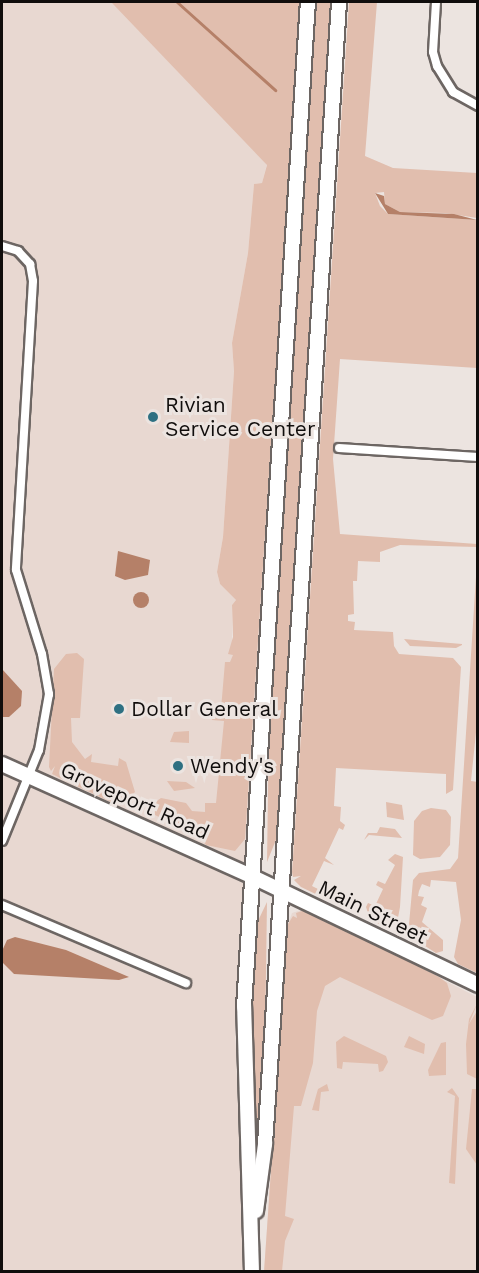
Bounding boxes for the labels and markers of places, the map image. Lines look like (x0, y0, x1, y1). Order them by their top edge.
place label: Rivian Service Center (165, 392, 316, 442)
marker: Rivian Service Center (146, 410, 160, 424)
place label: Dollar General (131, 696, 278, 722)
marker: Dollar General (112, 702, 126, 716)
place label: Wendy's (190, 753, 274, 779)
marker: Wendy's (171, 759, 185, 773)

